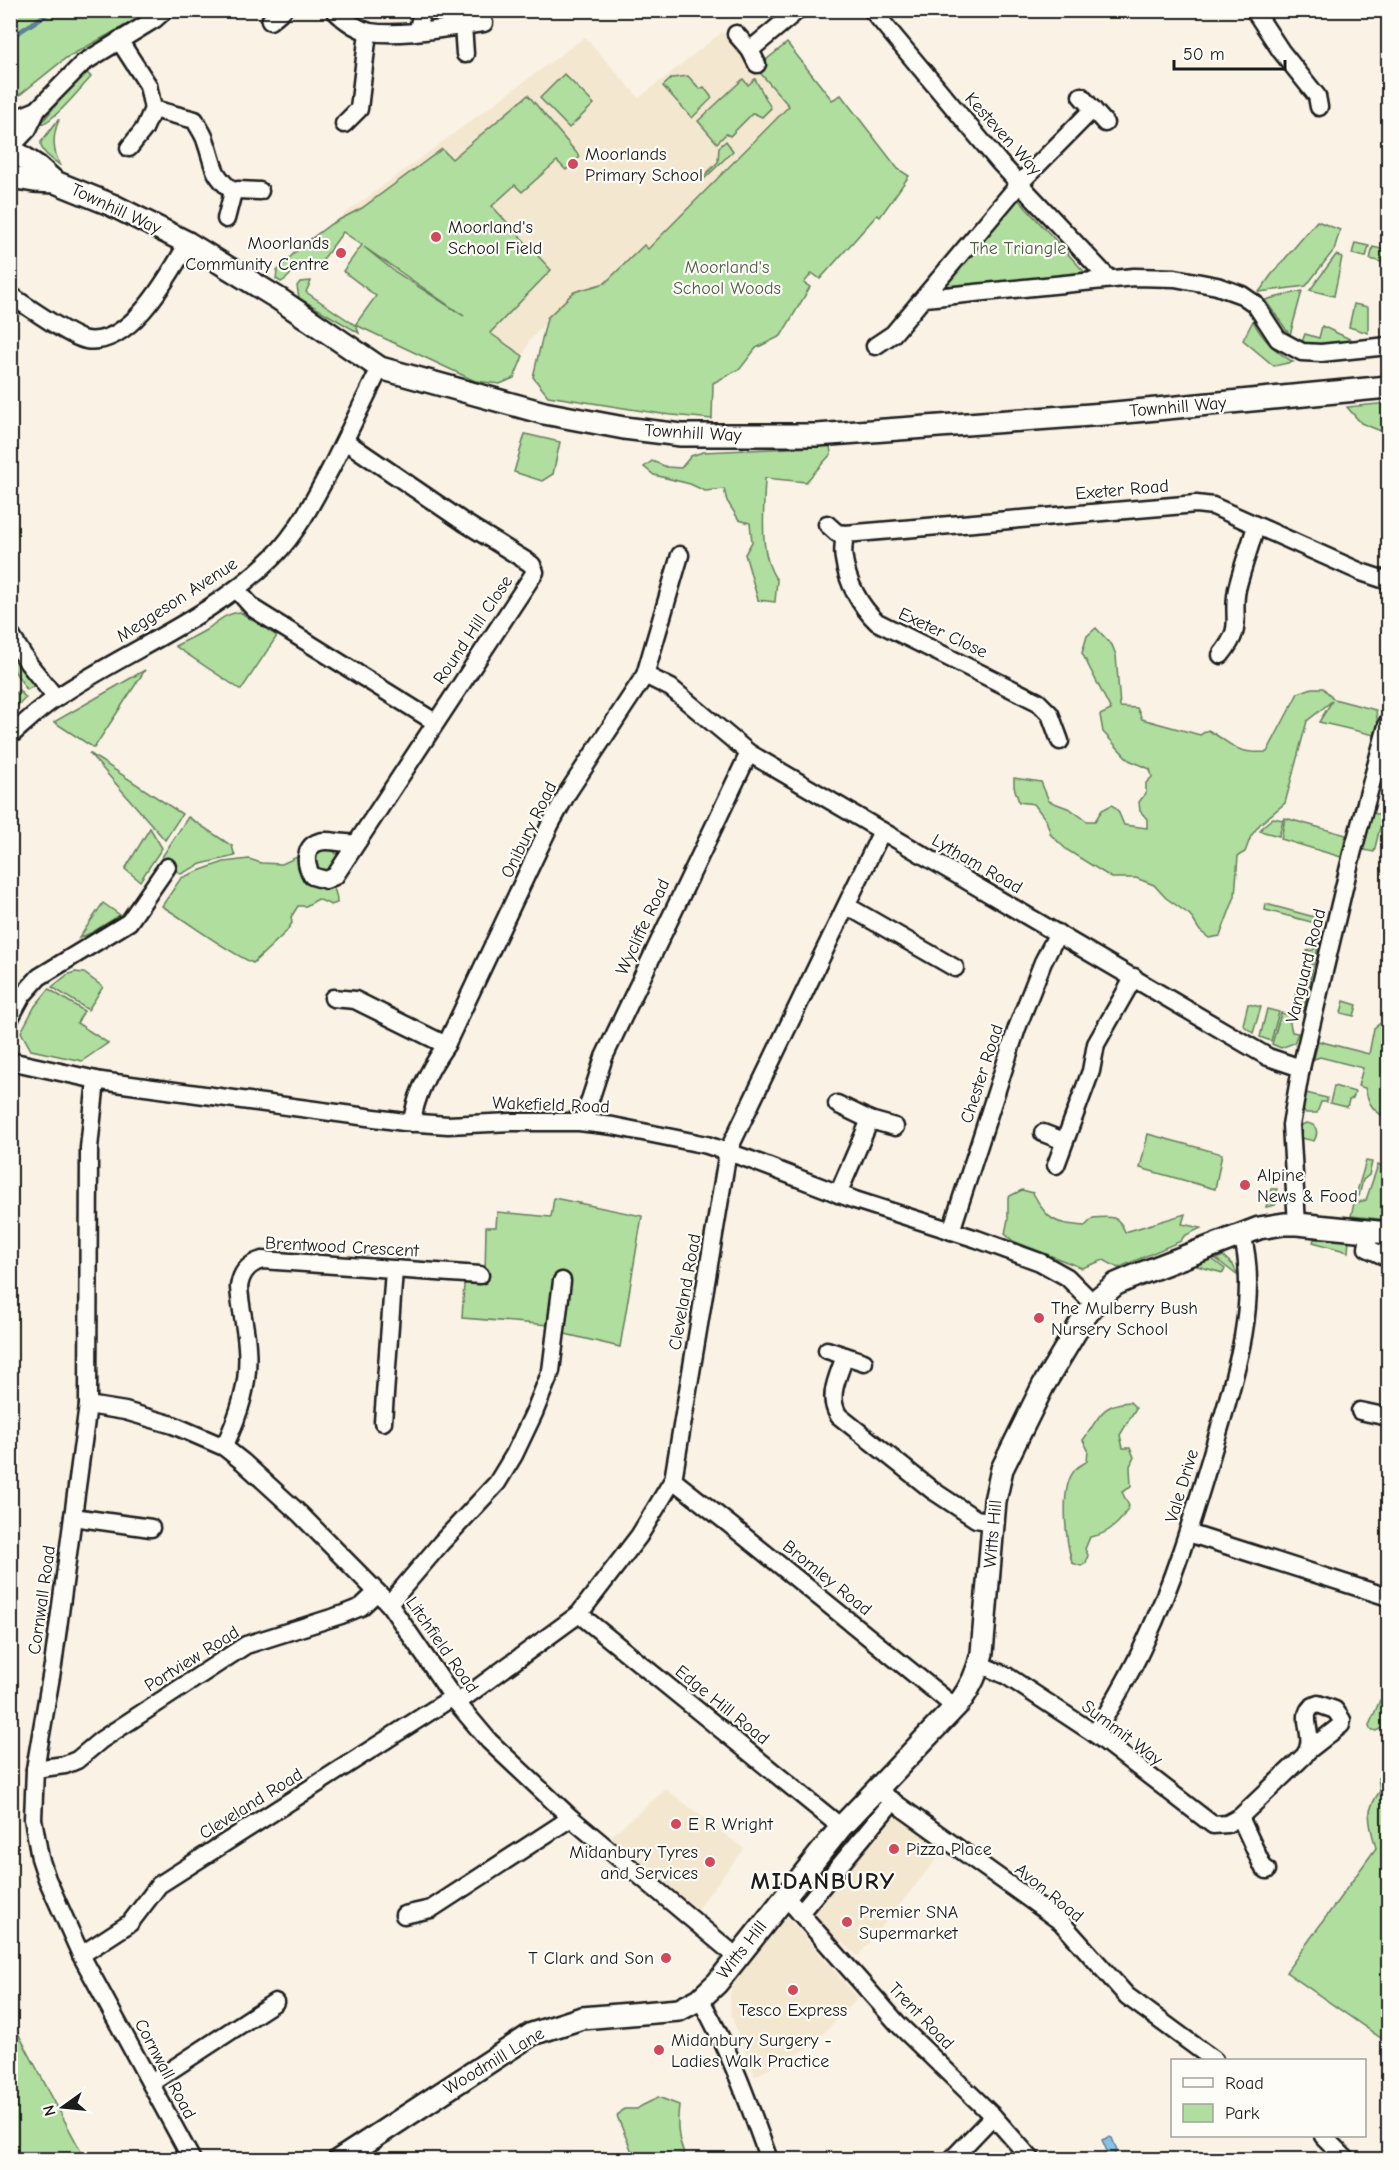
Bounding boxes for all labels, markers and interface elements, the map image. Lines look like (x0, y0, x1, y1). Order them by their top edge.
scale bar (1174, 33, 1285, 71)
text: 50 m (1183, 44, 1225, 65)
street label: Kesteven Way (960, 88, 1046, 180)
place label: Moorlands Primary School (585, 144, 703, 186)
marker: Moorlands Primary School (566, 157, 580, 171)
street label: Townhill Way (68, 179, 165, 239)
place label: Moorland's School Field (448, 217, 542, 259)
marker: Moorland's School Field (429, 230, 443, 244)
place label: Moorlands Community Centre (185, 233, 329, 275)
park label: The Triangle (970, 238, 1066, 259)
marker: Moorlands Community Centre (334, 246, 348, 260)
park label: Moorland's School Woods (673, 257, 781, 299)
street label: Townhill Way (1129, 392, 1228, 422)
street label: Townhill Way (644, 420, 743, 446)
street label: Exeter Road (1074, 475, 1170, 505)
street label: Meggeson Avenue (113, 553, 241, 647)
street label: Round Hill Close (429, 572, 517, 688)
street label: Exeter Close (895, 603, 991, 663)
street label: Onibury Road (497, 778, 561, 882)
street label: Lytham Road (928, 830, 1026, 898)
street label: Wycliffe Road (612, 876, 674, 978)
street label: Vanguard Road (1282, 907, 1330, 1025)
street label: Chester Road (956, 1022, 1008, 1126)
street label: Wakefield Road (492, 1092, 610, 1118)
place label: Alpine News & Food (1257, 1165, 1358, 1207)
marker: Alpine News & Food (1238, 1178, 1252, 1192)
street label: Brentwood Crescent (264, 1232, 420, 1262)
street label: Cleveland Road (664, 1232, 706, 1352)
place label: The Mulberry Bush Nursery School (1051, 1298, 1198, 1340)
marker: The Mulberry Bush Nursery School (1032, 1311, 1046, 1325)
street label: Vale Drive (1161, 1447, 1203, 1525)
street label: Witts Hill (980, 1499, 1006, 1569)
street label: Bromley Road (778, 1536, 876, 1620)
street label: Cornwall Road (24, 1544, 60, 1656)
street label: Litchfield Road (401, 1593, 483, 1697)
street label: Portview Road (141, 1622, 243, 1696)
street label: Edge Hill Road (671, 1661, 773, 1749)
street label: Summit Way (1077, 1696, 1167, 1771)
street label: Cleveland Road (195, 1764, 307, 1844)
place label: E R Wright (688, 1814, 774, 1835)
marker: E R Wright (669, 1817, 683, 1831)
place label: Pizza Place (906, 1839, 992, 1860)
place label: Midanbury Tyres and Services (569, 1842, 698, 1884)
marker: Pizza Place (887, 1842, 901, 1856)
marker: Midanbury Tyres and Services (703, 1855, 717, 1869)
street label: Avon Road (1011, 1859, 1087, 1927)
district label: MIDANBURY (751, 1867, 895, 1895)
place label: Premier SNA Supermarket (859, 1902, 959, 1944)
marker: Premier SNA Supermarket (840, 1915, 854, 1929)
street label: Witts Hill (713, 1917, 771, 1983)
place label: T Clark and Son (528, 1948, 654, 1969)
marker: T Clark and Son (659, 1951, 673, 1965)
street label: Trent Road (884, 1978, 958, 2054)
marker: Tesco Express (786, 1983, 800, 1997)
place label: Tesco Express (739, 2000, 847, 2021)
street label: Cornwall Road (130, 2015, 200, 2123)
street label: Woodmill Lane (440, 2023, 548, 2099)
place label: Midanbury Surgery - Ladies Walk Practice (671, 2030, 832, 2072)
marker: Midanbury Surgery - Ladies Walk Practice (652, 2043, 666, 2057)
legend (1171, 2059, 1366, 2137)
text: Road (1225, 2073, 1264, 2094)
north arrow (33, 2077, 93, 2137)
text: N (39, 2103, 60, 2118)
text: Park (1225, 2103, 1260, 2124)

